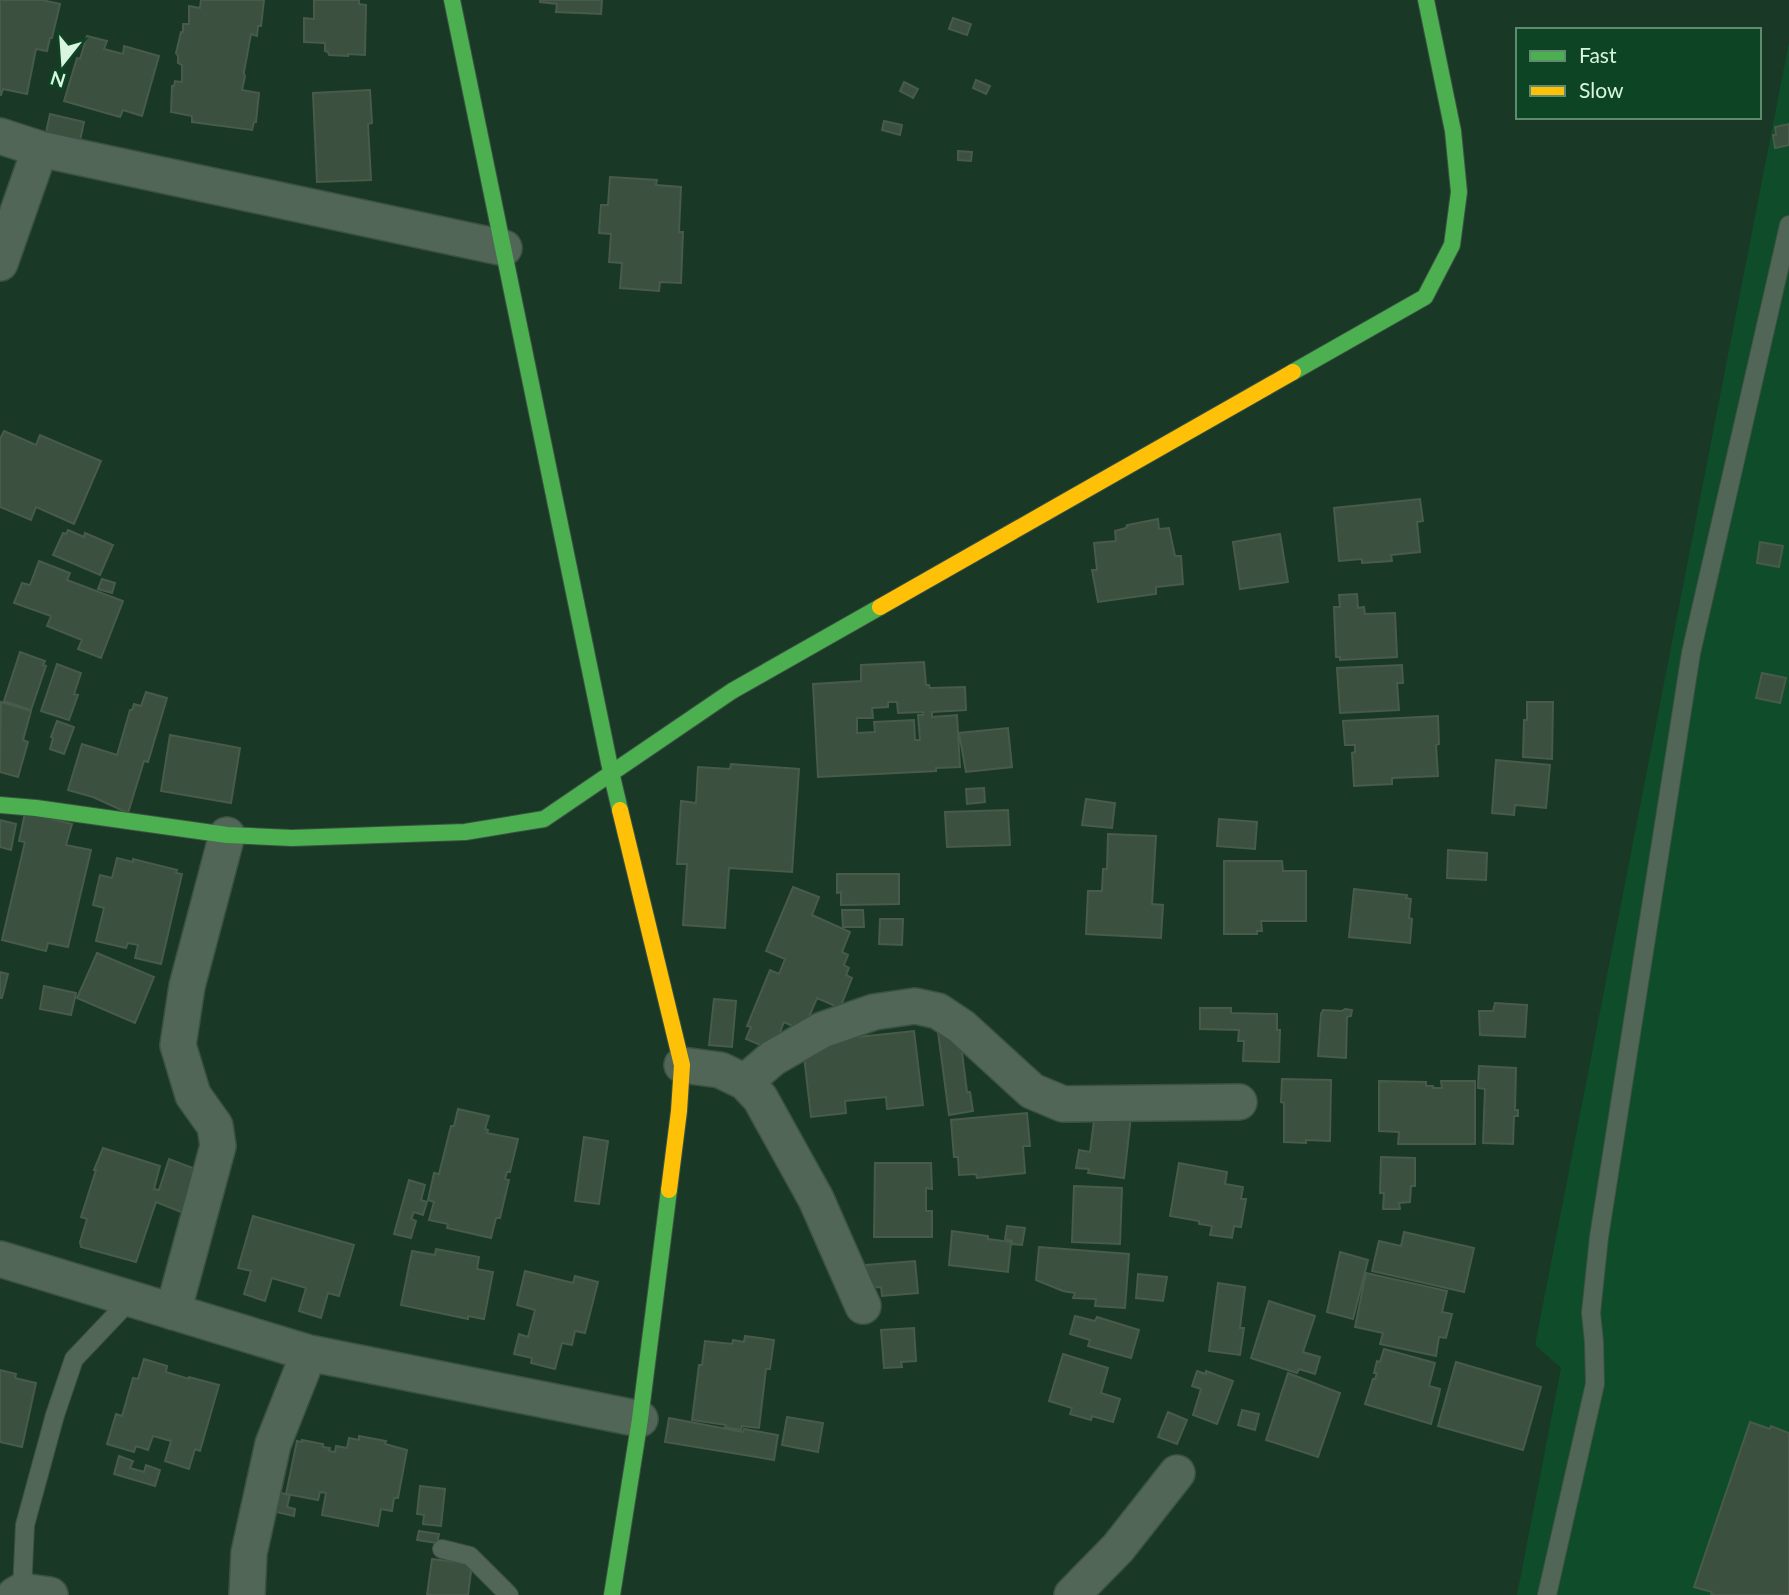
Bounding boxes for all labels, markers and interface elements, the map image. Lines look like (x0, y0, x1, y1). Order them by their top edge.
north arrow (28, 28, 98, 98)
legend (1516, 28, 1761, 119)
text: Fast (1579, 42, 1617, 67)
text: N (48, 67, 68, 93)
text: Slow (1579, 77, 1624, 102)

